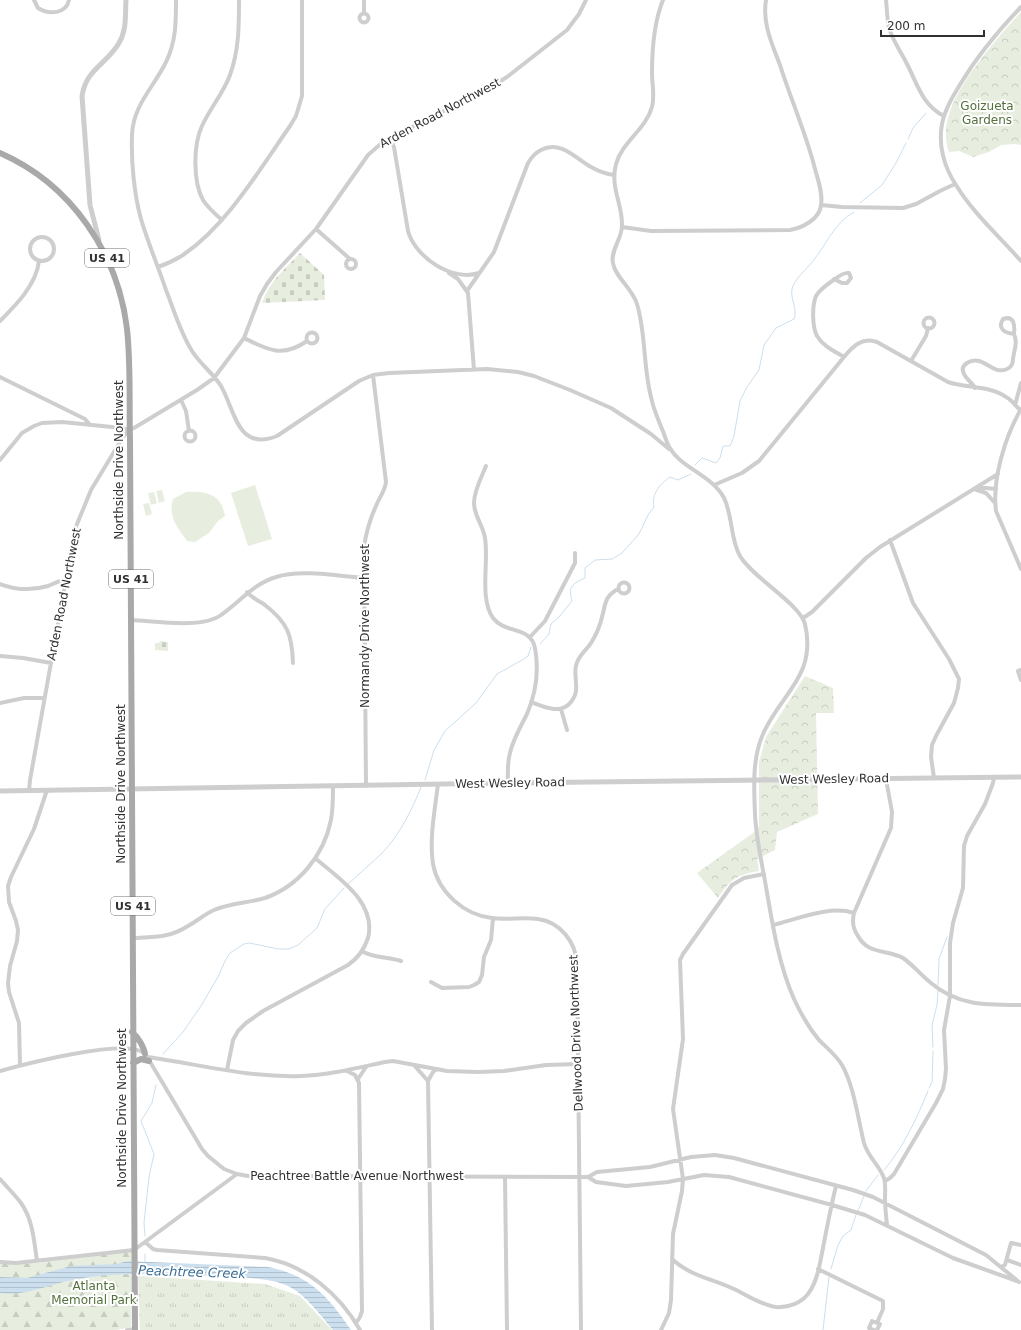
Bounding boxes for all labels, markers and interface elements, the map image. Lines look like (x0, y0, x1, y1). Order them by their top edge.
scale bar (881, 12, 984, 38)
text: 200 m (887, 19, 925, 33)
street label: Arden Road Northwest (377, 75, 503, 151)
park label: Goizueta Gardens (960, 99, 1014, 127)
road number: US 41 (85, 249, 129, 267)
street label: Northside Drive Northwest (112, 380, 126, 540)
street label: Arden Road Northwest (44, 526, 84, 662)
street label: Normandy Drive Northwest (358, 544, 372, 708)
road number: US 41 (109, 570, 153, 588)
street label: Northside Drive Northwest (114, 704, 128, 864)
street label: West Wesley Road (779, 771, 889, 787)
street label: West Wesley Road (455, 775, 565, 791)
road number: US 41 (111, 897, 155, 915)
street label: Dellwood Drive Northwest (566, 954, 586, 1112)
street label: Northside Drive Northwest (115, 1028, 129, 1188)
street label: Peachtree Battle Avenue Northwest (250, 1169, 464, 1183)
water label: Peachtree Creek (138, 1263, 247, 1281)
park label: Atlanta Memorial Park (51, 1279, 137, 1307)

